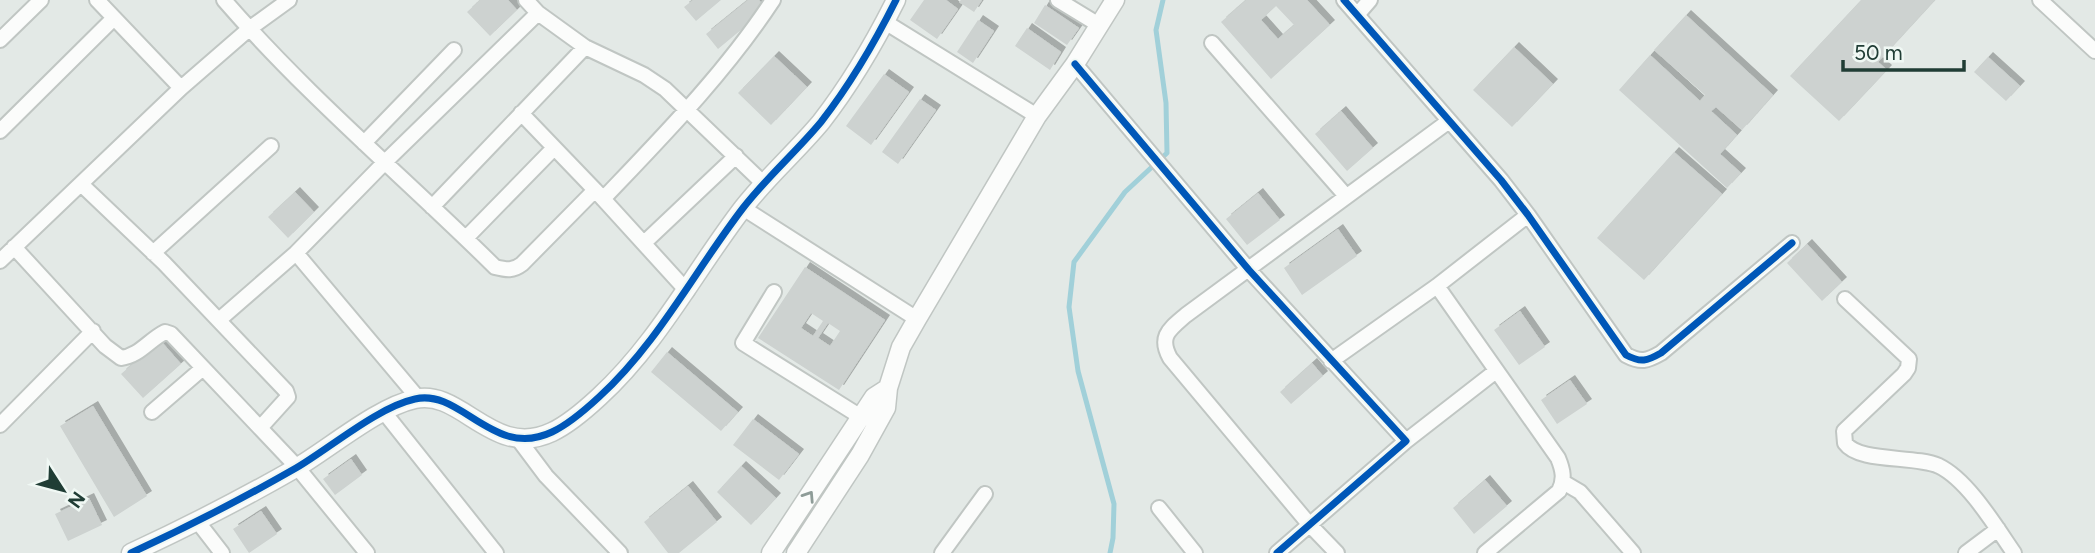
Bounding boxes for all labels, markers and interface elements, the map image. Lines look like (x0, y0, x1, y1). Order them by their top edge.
scale bar (1843, 28, 1964, 72)
text: 50 m (1854, 40, 1903, 65)
north arrow (28, 455, 98, 525)
text: N (63, 487, 90, 512)
one-way arrow (801, 491, 813, 504)

